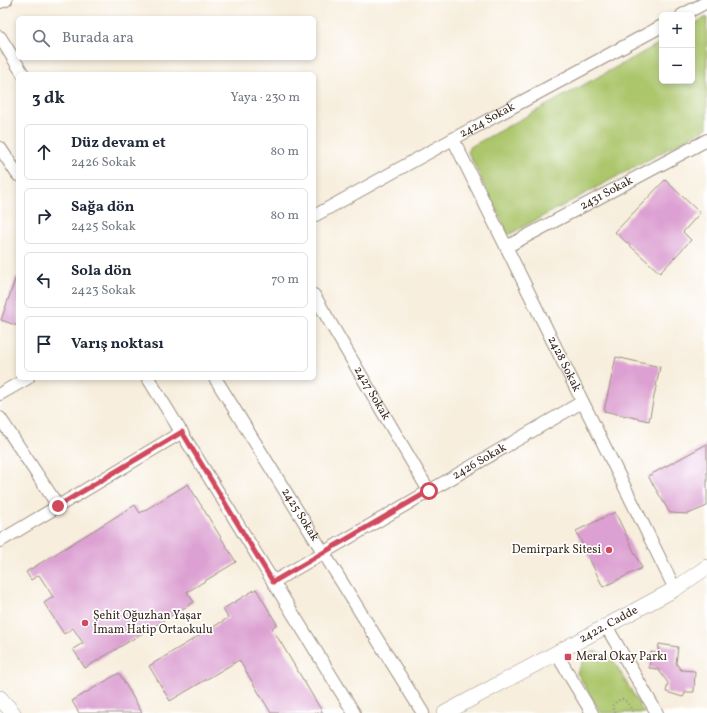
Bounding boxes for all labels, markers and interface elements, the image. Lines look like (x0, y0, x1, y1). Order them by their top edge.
map controls (659, 12, 695, 84)
button: + (659, 12, 695, 48)
search box (16, 16, 316, 60)
icon: search (30, 27, 52, 49)
text: Burada ara (62, 28, 134, 49)
button: − (659, 48, 695, 84)
text: 3 dk (32, 87, 65, 110)
text: Yaya · 230 m (230, 89, 300, 107)
street label: 2424 Sokak (457, 99, 518, 142)
text: Düz devam et (71, 133, 166, 154)
icon: ahead (33, 141, 55, 163)
text: 80 m (270, 143, 299, 161)
text: 2426 Sokak (71, 154, 136, 172)
street label: 2431 Sokak (577, 173, 636, 214)
text: Sağa dön (71, 197, 135, 218)
icon: right (33, 205, 55, 227)
text: 80 m (270, 207, 299, 225)
text: 2425 Sokak (71, 218, 136, 236)
text: Sola dön (71, 261, 132, 282)
icon: left (33, 269, 55, 291)
text: 70 m (271, 271, 299, 289)
text: 2423 Sokak (71, 282, 136, 300)
icon: arrive (33, 333, 55, 355)
text: Varış noktası (71, 334, 164, 355)
street label: 2428 Sokak (544, 334, 585, 395)
street label: 2427 Sokak (350, 364, 394, 423)
street label: 2426 Sokak (449, 439, 510, 484)
route start (420, 482, 438, 500)
street label: 2425 Sokak (277, 485, 323, 545)
route end (49, 497, 67, 515)
place label: Demirpark Sitesi (512, 542, 601, 558)
marker: Demirpark Sitesi (604, 545, 614, 555)
street label: 2422. Cadde (577, 602, 641, 647)
place label: Şehit Oğuzhan Yaşar İmam Hatip Ortaokulu (93, 608, 213, 638)
marker: Şehit Oğuzhan Yaşar İmam Hatip Ortaokulu (80, 618, 90, 628)
place label: Meral Okay Parkı (576, 649, 668, 665)
marker: Meral Okay Parkı (563, 652, 573, 662)

